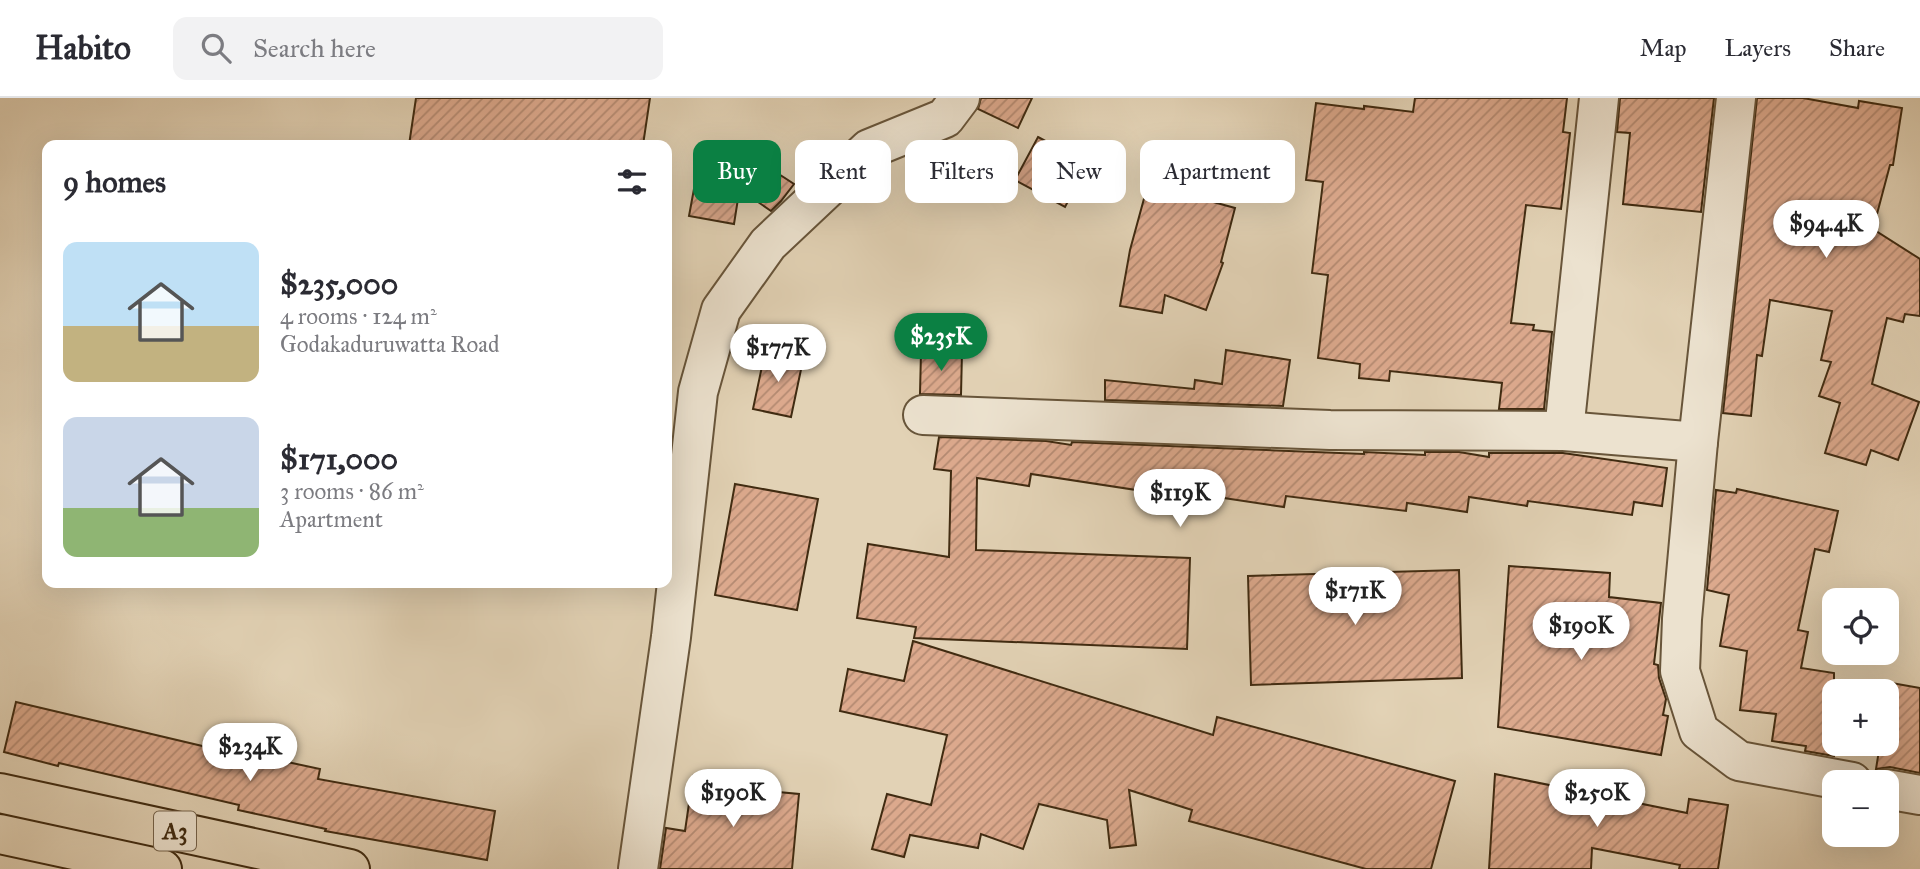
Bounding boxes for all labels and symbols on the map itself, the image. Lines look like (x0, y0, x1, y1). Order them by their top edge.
pin: $94.4K (1769, 200, 1883, 260)
pin: $235K (892, 314, 990, 373)
pin: $177K (729, 324, 827, 384)
pin: $119K (1131, 470, 1229, 529)
pin: $171K (1306, 568, 1404, 627)
pin: $190K (1532, 602, 1630, 662)
pin: $234K (201, 724, 299, 783)
pin: $190K (684, 770, 782, 829)
pin: $250K (1548, 770, 1646, 829)
road number: A3 (154, 811, 196, 850)

